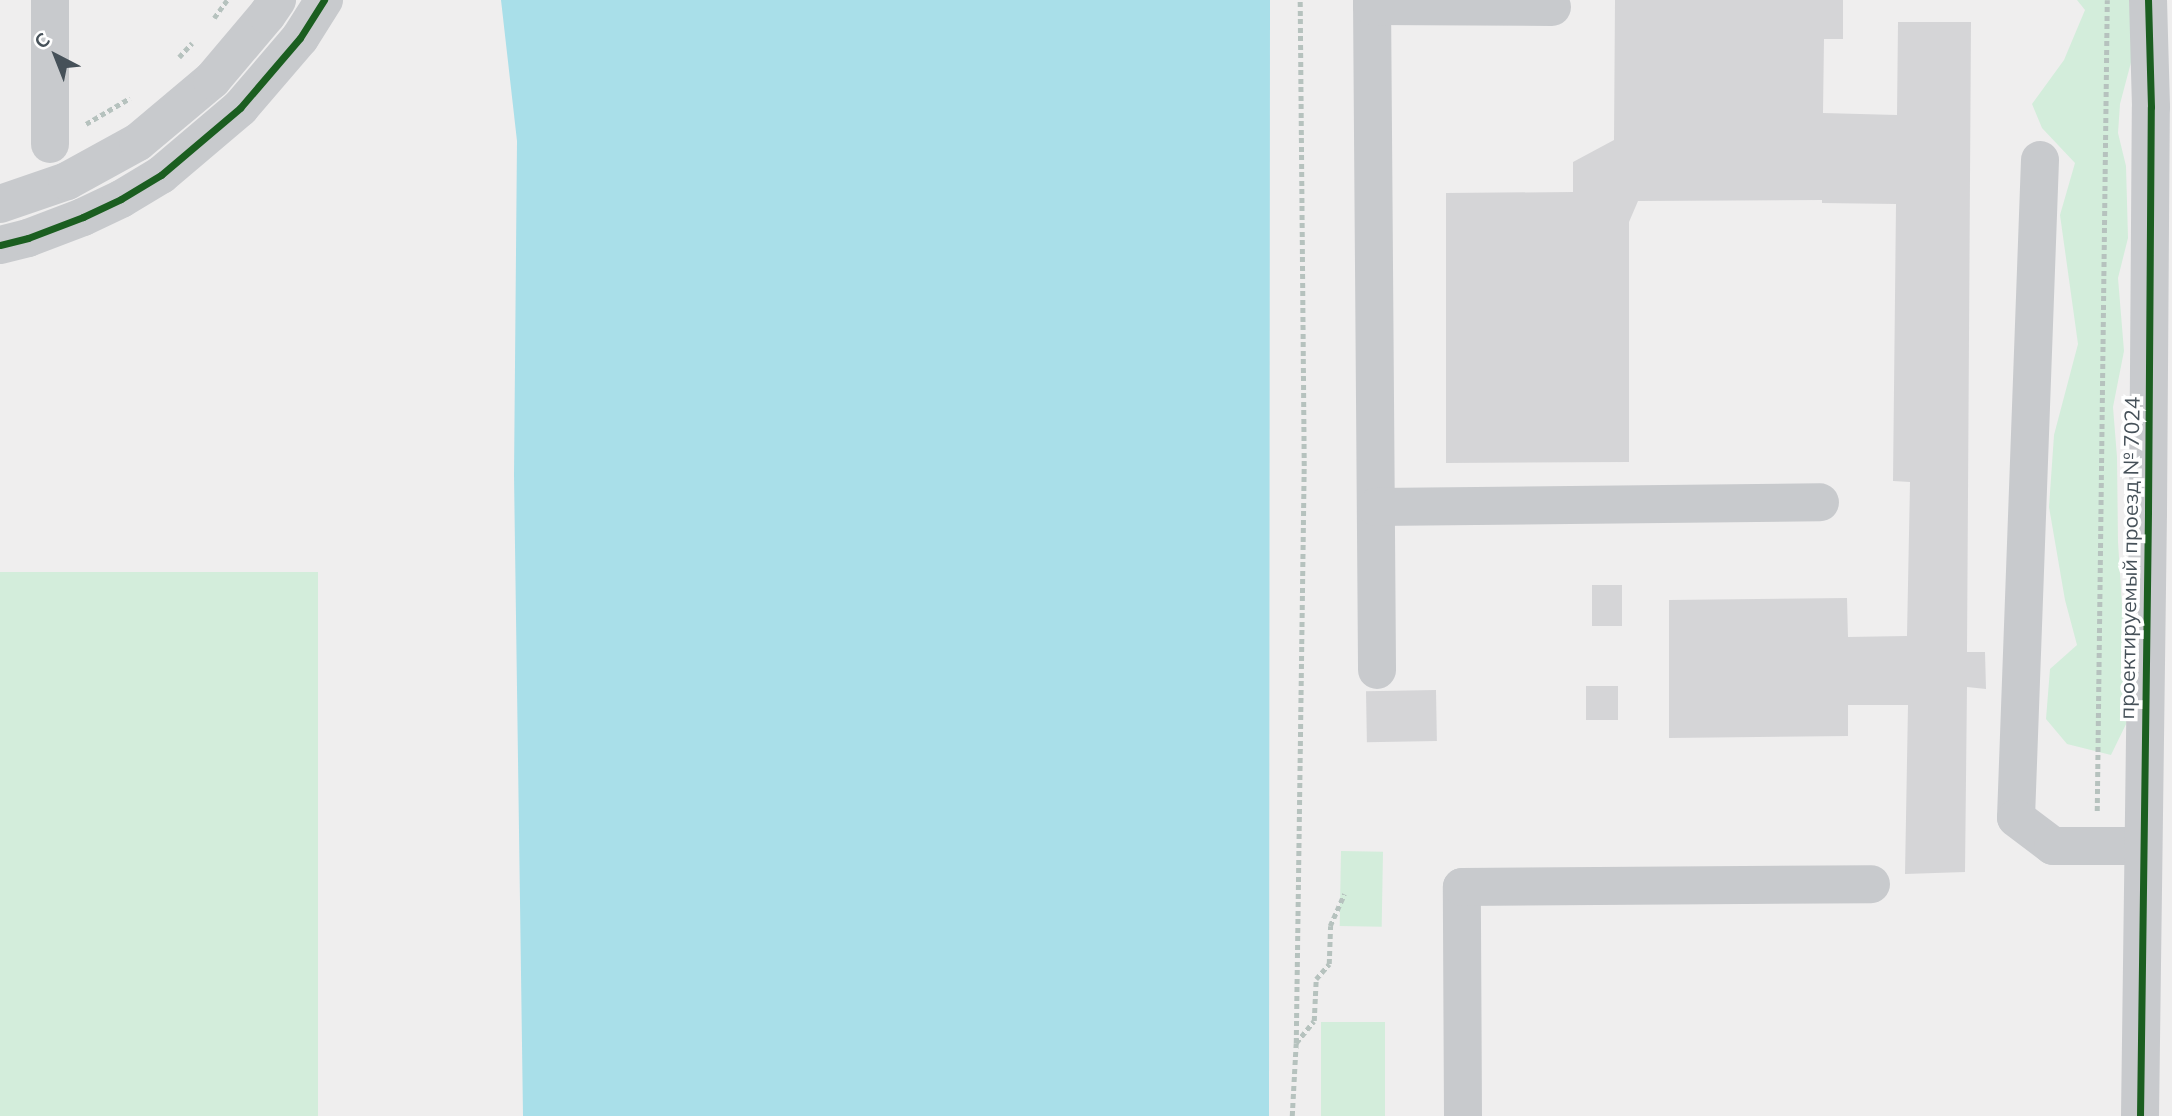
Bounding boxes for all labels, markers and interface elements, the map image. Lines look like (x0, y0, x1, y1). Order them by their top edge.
north arrow (21, 21, 91, 91)
text: С (29, 27, 55, 54)
street label: проектируемый проезд № 7024 (2114, 396, 2144, 720)

